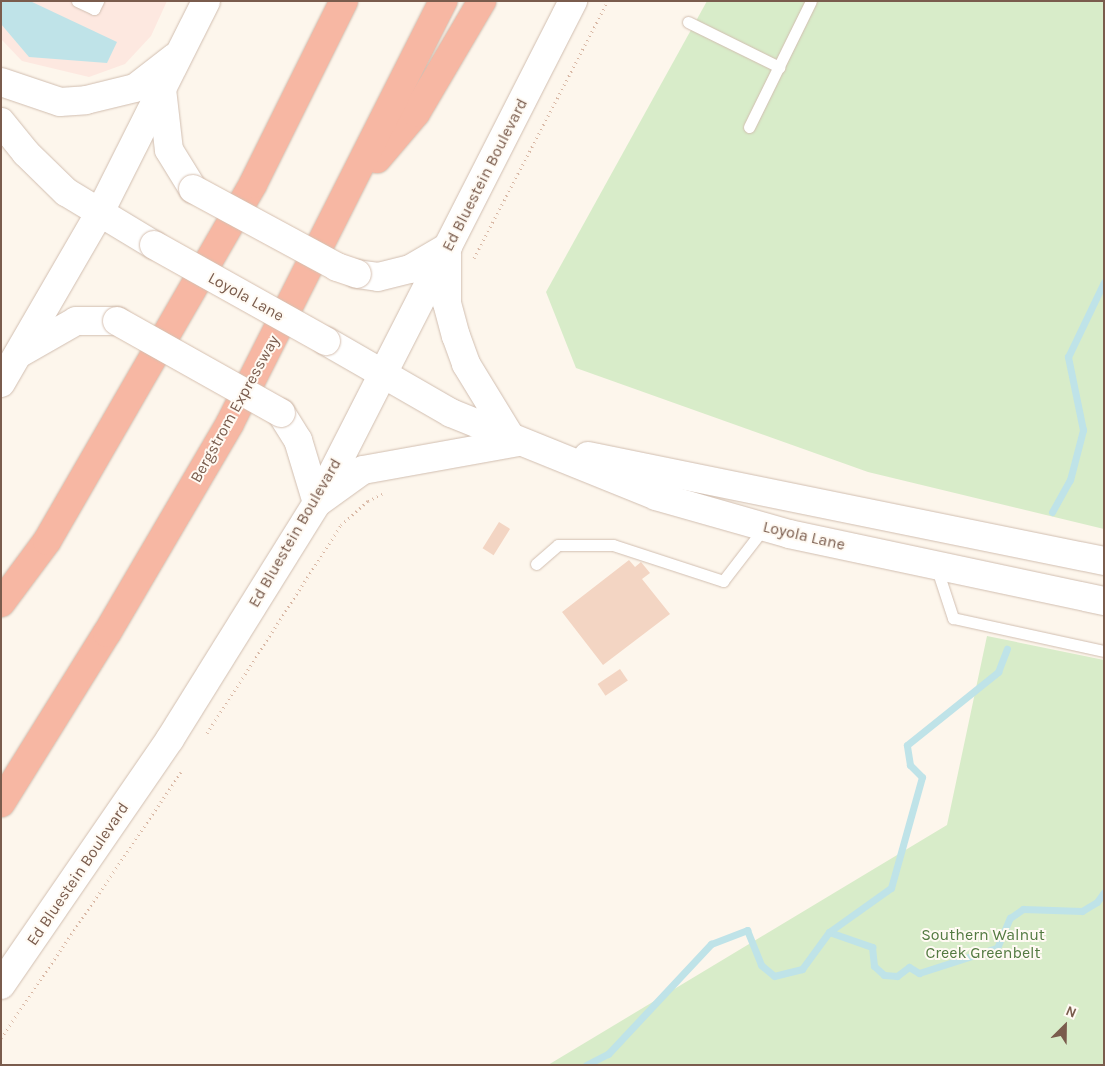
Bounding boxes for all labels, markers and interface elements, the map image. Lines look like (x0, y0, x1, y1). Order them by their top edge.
street label: Ed Bluestein Boulevard (438, 96, 532, 254)
street label: Loyola Lane (205, 268, 287, 326)
street label: Bergstrom Expressway (186, 332, 284, 486)
street label: Ed Bluestein Boulevard (245, 455, 345, 611)
street label: Loyola Lane (761, 517, 847, 555)
street label: Ed Bluestein Boulevard (23, 799, 133, 949)
park label: Southern Walnut Creek Greenbelt (921, 925, 1045, 963)
north arrow (1040, 1001, 1090, 1051)
text: N (1063, 1002, 1079, 1022)

